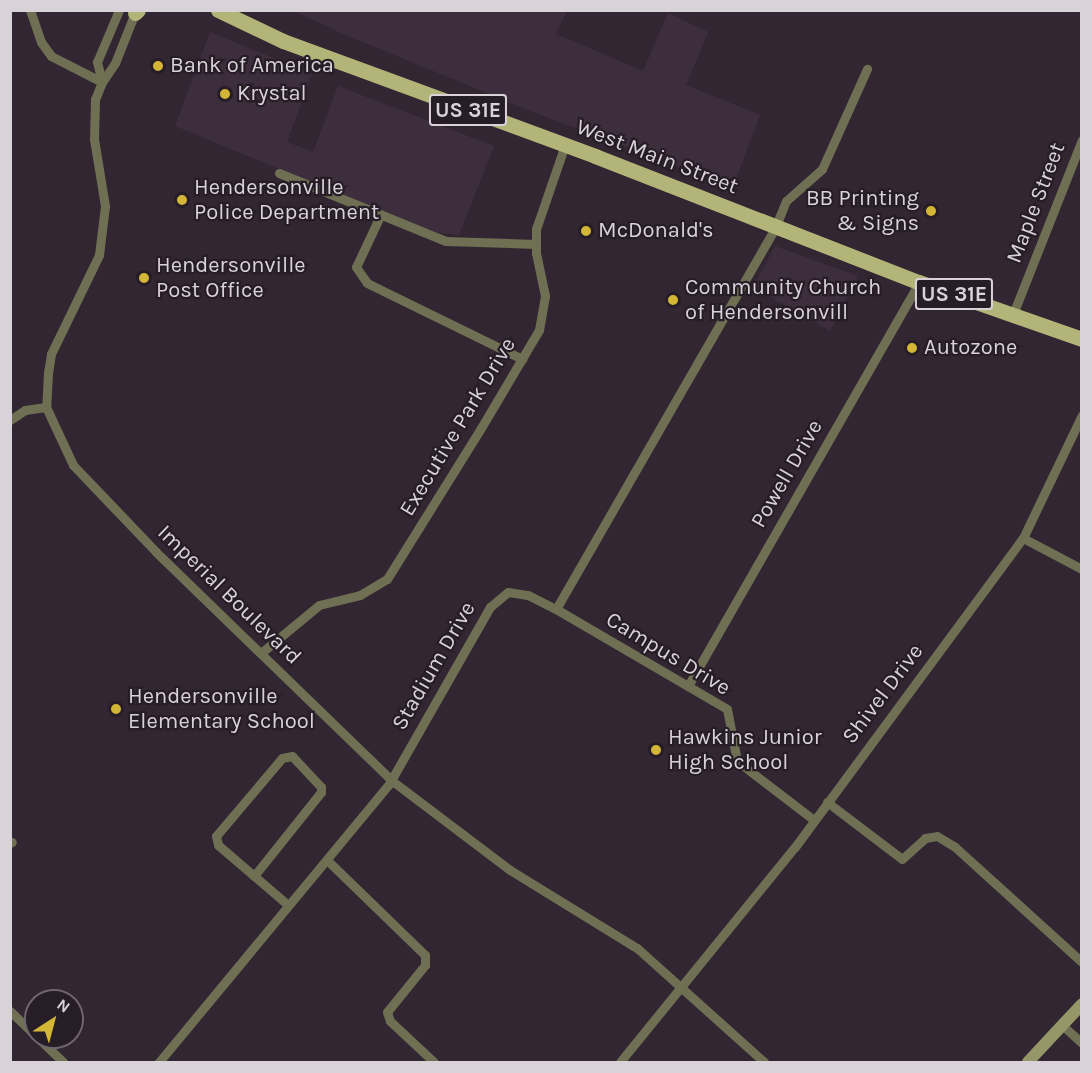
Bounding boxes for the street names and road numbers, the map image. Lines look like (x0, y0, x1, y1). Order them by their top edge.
road number: US 31E (428, 92, 508, 128)
street label: West Main Street (572, 114, 742, 200)
street label: Maple Street (1001, 139, 1071, 267)
road number: US 31E (914, 276, 994, 312)
street label: Executive Park Drive (394, 333, 522, 521)
street label: Powell Drive (745, 415, 829, 533)
street label: Imperial Boulevard (152, 520, 306, 670)
street label: Stadium Drive (387, 597, 481, 735)
street label: Campus Drive (601, 606, 735, 702)
street label: Shivel Drive (837, 639, 929, 749)

